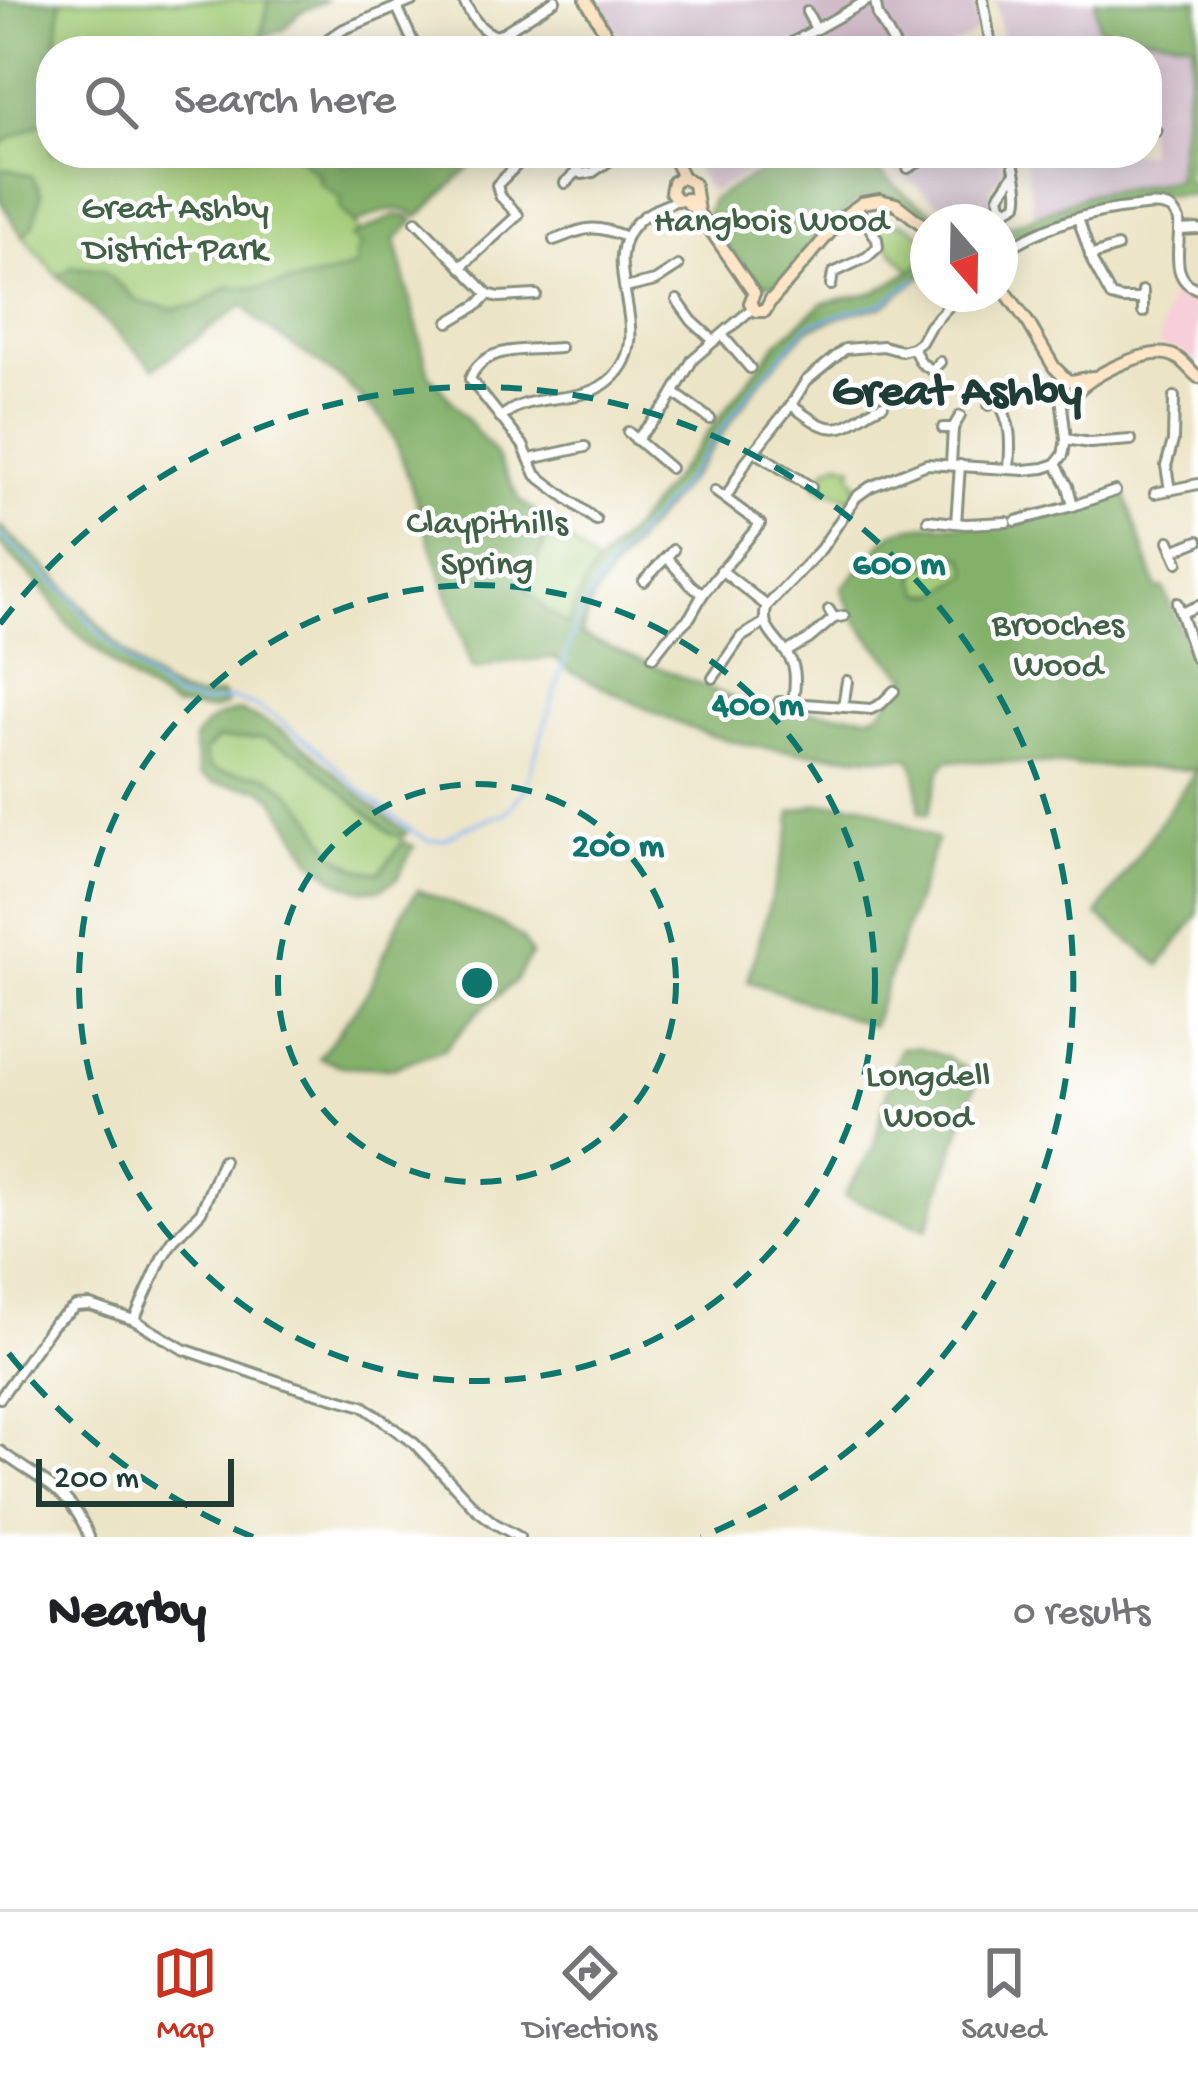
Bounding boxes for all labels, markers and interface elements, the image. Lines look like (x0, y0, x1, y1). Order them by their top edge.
search box (36, 36, 1162, 168)
icon: search (78, 69, 144, 135)
text: Search here (174, 76, 396, 129)
park label: Great Ashby District Park (81, 189, 270, 273)
park label: Hangbois Wood (654, 202, 891, 245)
north arrow (910, 204, 1018, 312)
district label: Great Ashby (832, 366, 1083, 423)
park label: Claypithills Spring (406, 504, 570, 588)
text: 600 m (852, 545, 946, 588)
park label: Brooches Wood (991, 606, 1126, 690)
text: 400 m (711, 686, 804, 729)
text: 200 m (572, 827, 665, 870)
centre of rings (456, 962, 498, 1004)
park label: Longdell Wood (866, 1057, 990, 1141)
scale bar (36, 1453, 234, 1506)
text: 200 m (54, 1461, 139, 1499)
text: Nearby (48, 1585, 206, 1645)
text: 0 results (1013, 1592, 1150, 1638)
tab: Map (152, 1940, 218, 2050)
tab: Directions (523, 1940, 657, 2050)
tab: Saved (961, 1940, 1046, 2050)

